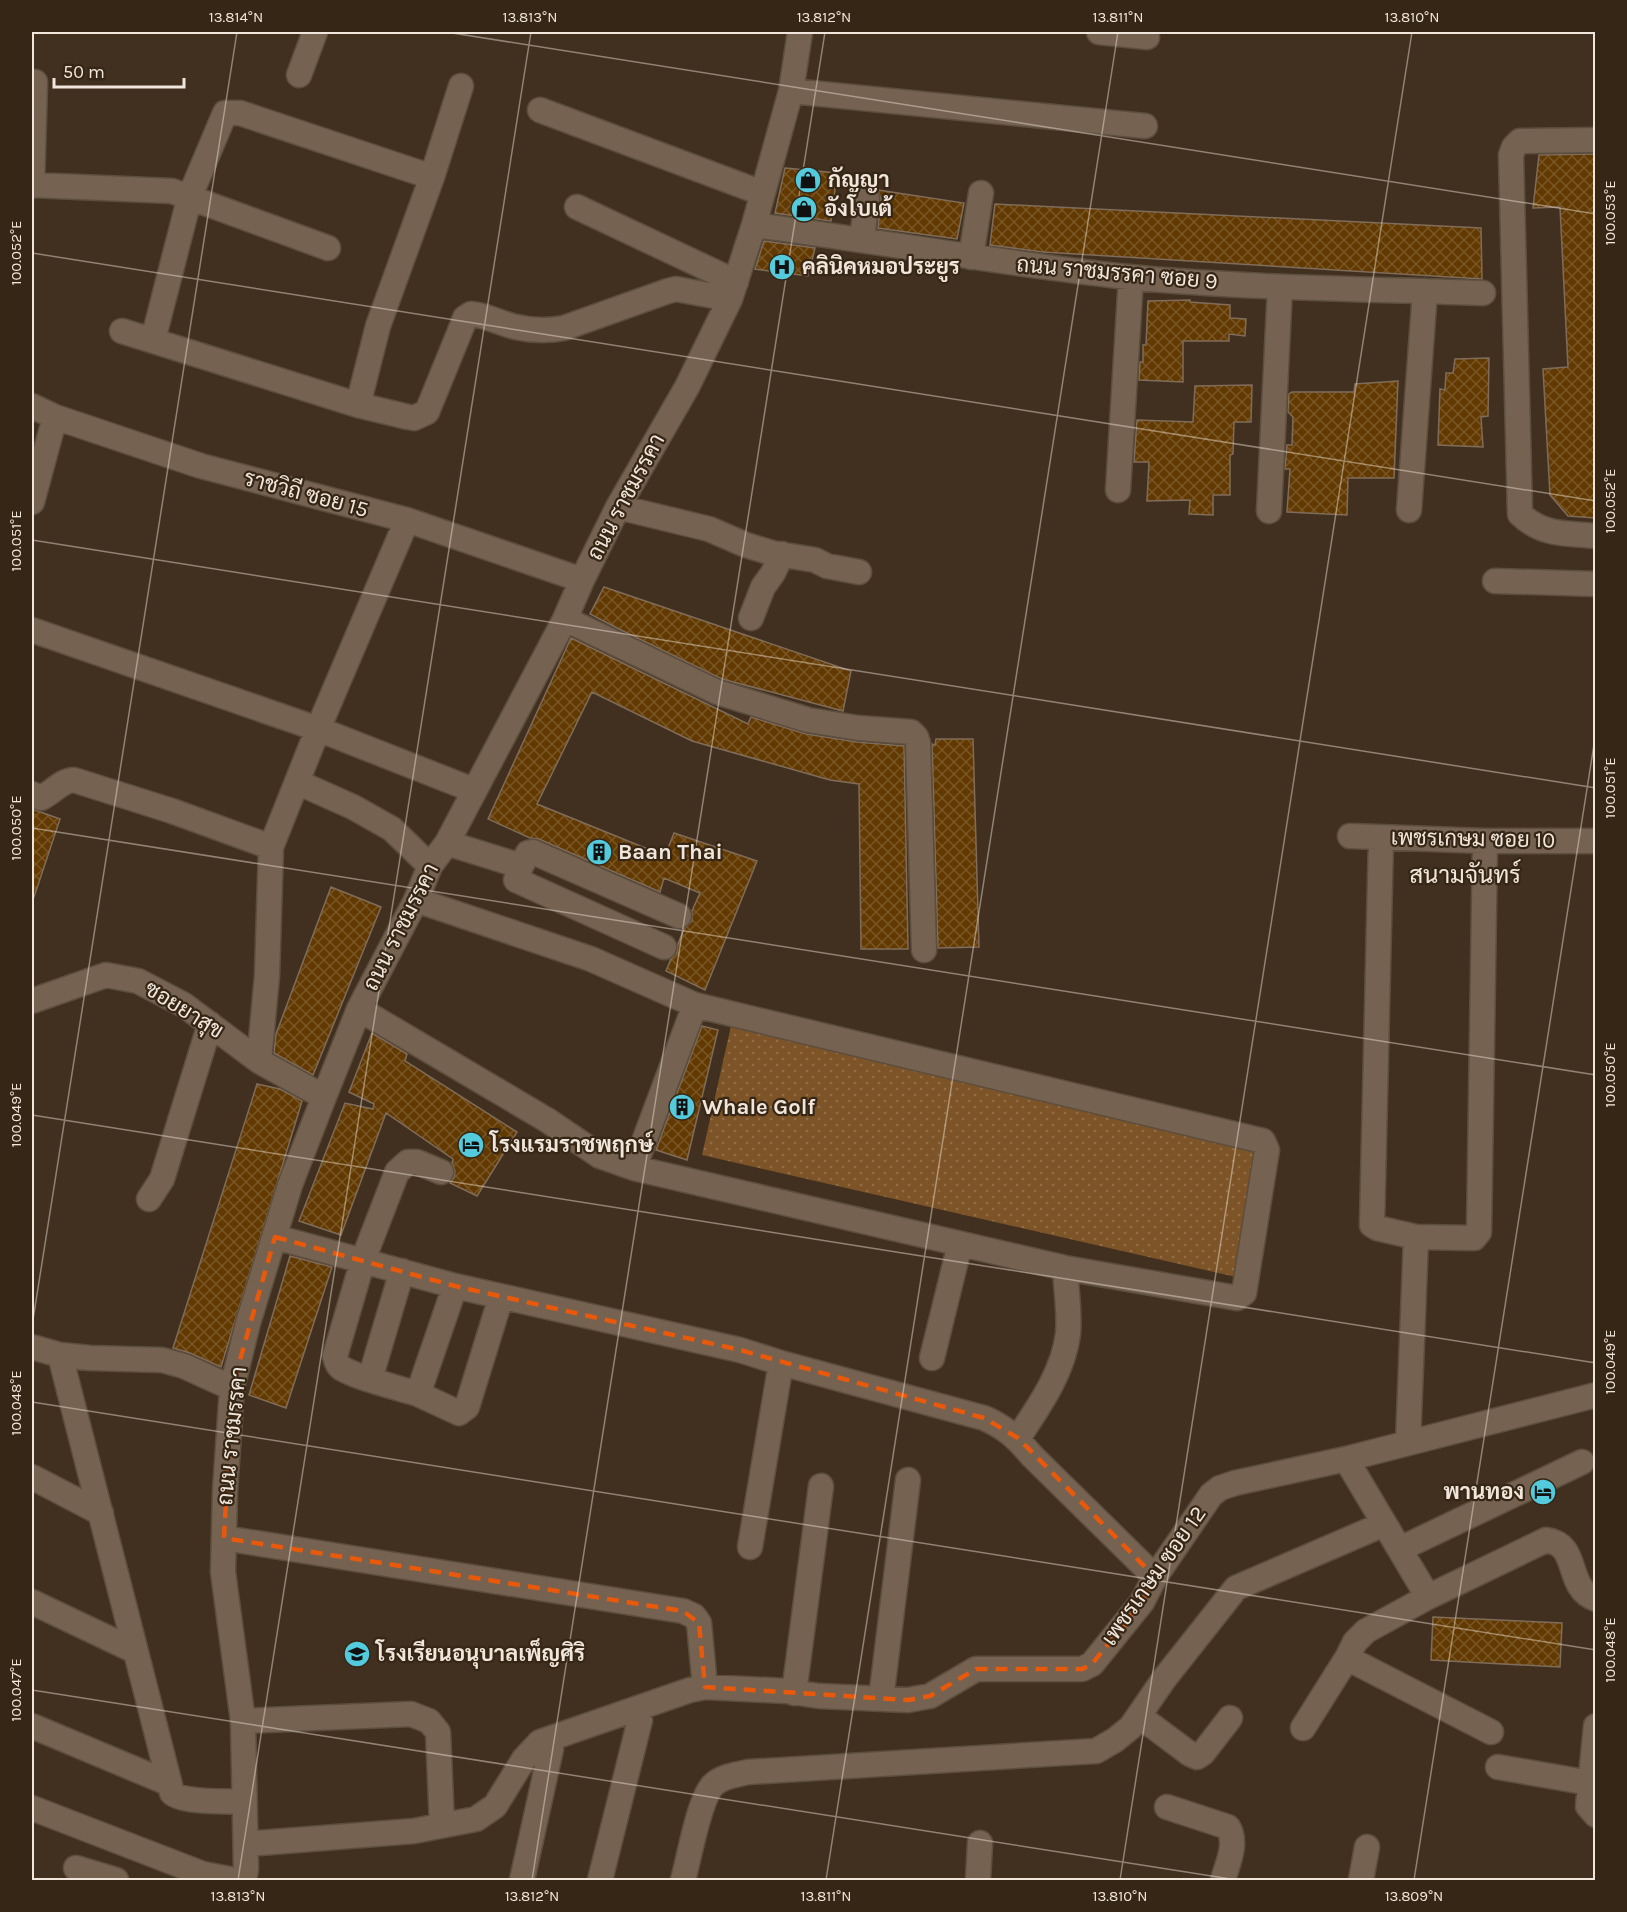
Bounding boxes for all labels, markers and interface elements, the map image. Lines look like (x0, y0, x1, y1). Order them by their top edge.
text: 13.814°N (209, 8, 263, 26)
text: 13.813°N (503, 8, 557, 26)
text: 13.812°N (797, 8, 851, 26)
text: 13.811°N (1093, 8, 1144, 26)
text: 13.810°N (1385, 8, 1439, 26)
scale bar (54, 51, 184, 89)
text: 50 m (63, 61, 105, 83)
shop icon: กัญญา (793, 165, 823, 195)
place label: กัญญา (828, 166, 890, 193)
text: 100.053°E (1601, 180, 1619, 246)
shop icon: อังโบเต้ (789, 194, 819, 224)
place label: อังโบเต้ (824, 194, 893, 222)
text: 100.052°E (7, 220, 25, 286)
street label: ถนน ราชมรรคา ซอย 9 (1015, 251, 1219, 295)
hospital icon: คลินิคหมอประยูร (767, 252, 797, 282)
place label: คลินิคหมอประยูร (802, 254, 960, 282)
street label: ถนน ราชมรรคา (582, 429, 670, 565)
street label: ราชวิถี ซอย 15 (241, 464, 371, 523)
text: 100.052°E (1601, 468, 1619, 534)
text: 100.051°E (7, 510, 25, 572)
text: 100.051°E (1601, 757, 1619, 819)
text: 100.050°E (7, 795, 25, 861)
street label: เพชรเกษม ซอย 10 (1391, 825, 1555, 853)
building icon: Baan Thai (584, 837, 614, 867)
place label: Baan Thai (618, 839, 723, 865)
street label: ถนน ราชมรรคา (358, 859, 444, 995)
district label: สนามจันทร์ (1409, 859, 1521, 889)
street label: ซอยยาสุข (139, 976, 228, 1046)
text: 100.050°E (1601, 1042, 1619, 1108)
text: 100.049°E (7, 1083, 25, 1147)
building icon: Whale Golf (667, 1092, 697, 1122)
place label: Whale Golf (702, 1094, 816, 1120)
hotel icon: โรงแรมราชพฤกษ์ (456, 1130, 486, 1160)
place label: โรงแรมราชพฤกษ์ (488, 1130, 654, 1158)
text: 100.049°E (1601, 1330, 1619, 1394)
street label: ถนน ราชมรรคา (212, 1365, 252, 1507)
text: 100.048°E (7, 1370, 25, 1436)
hotel icon: พานทอง (1528, 1477, 1558, 1507)
place label: พานทอง (1443, 1479, 1524, 1505)
street label: เพชรเกษม ซอย 12 (1096, 1501, 1212, 1651)
text: 100.048°E (1601, 1617, 1619, 1683)
place label: โรงเรียนอนุบาลเพ็ญศิริ (374, 1638, 585, 1669)
school or university icon: โรงเรียนอนุบาลเพ็ญศิริ (342, 1639, 372, 1669)
text: 100.047°E (7, 1658, 25, 1722)
text: 13.813°N (211, 1887, 265, 1905)
text: 13.812°N (505, 1887, 559, 1905)
text: 13.811°N (801, 1887, 852, 1905)
text: 13.810°N (1093, 1887, 1147, 1905)
text: 13.809°N (1385, 1887, 1443, 1905)

